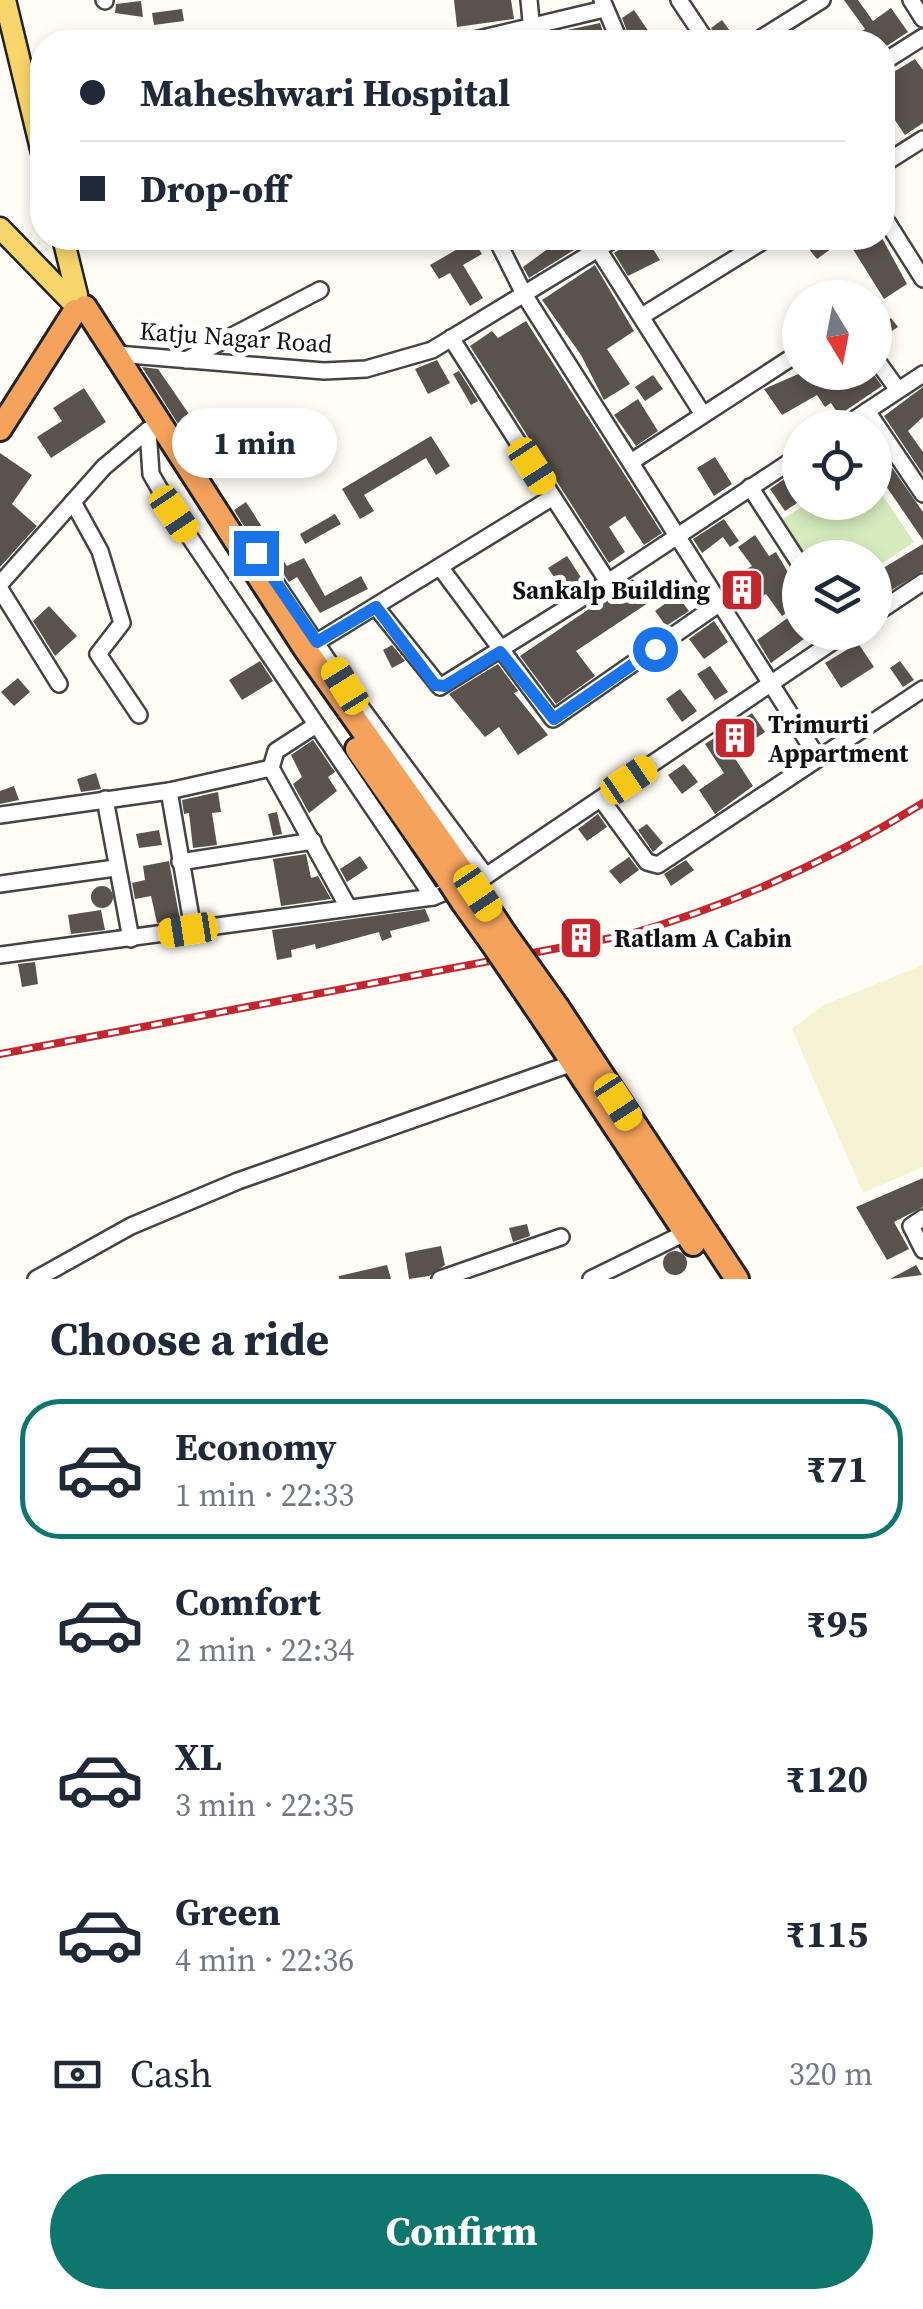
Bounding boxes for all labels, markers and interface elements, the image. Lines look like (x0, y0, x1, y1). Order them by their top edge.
text: Maheshwari Hospital (140, 67, 510, 119)
text: Drop-off (140, 163, 289, 215)
north arrow (782, 280, 892, 390)
map controls (782, 280, 892, 650)
street label: Katju Nagar Road (138, 313, 334, 361)
callout: 1 min (174, 408, 338, 478)
button: locate (782, 410, 892, 520)
text: 1 min (213, 421, 296, 465)
car (503, 433, 561, 499)
car (145, 481, 203, 547)
route end (234, 531, 279, 576)
button: layers (782, 540, 892, 650)
building icon: Sankalp Building (719, 567, 765, 613)
place label: Sankalp Building (512, 573, 710, 607)
route start (633, 627, 678, 672)
car (316, 653, 374, 719)
place label: Trimurti Appartment (768, 707, 909, 770)
building icon: Trimurti Appartment (712, 715, 758, 761)
car (596, 751, 662, 809)
car (449, 860, 507, 926)
car (156, 910, 220, 950)
building icon: Ratlam A Cabin (558, 915, 604, 961)
place label: Ratlam A Cabin (614, 921, 792, 955)
car (589, 1069, 647, 1135)
text: Choose a ride (50, 1308, 329, 1370)
text: Economy (175, 1421, 337, 1473)
icon: car (55, 1424, 145, 1514)
text: ₹71 (806, 1443, 868, 1495)
text: 1 min · 22:33 (175, 1473, 354, 1517)
text: Comfort (175, 1576, 321, 1628)
icon: car (55, 1579, 145, 1669)
text: ₹95 (806, 1598, 868, 1650)
text: 2 min · 22:34 (175, 1628, 354, 1672)
text: XL (175, 1731, 222, 1783)
icon: car (55, 1734, 145, 1824)
text: ₹120 (786, 1753, 868, 1805)
text: 3 min · 22:35 (175, 1783, 354, 1827)
text: Green (175, 1886, 281, 1938)
icon: car (55, 1889, 145, 1979)
text: ₹115 (786, 1908, 868, 1960)
text: 4 min · 22:36 (175, 1938, 354, 1982)
icon: cash (50, 2047, 105, 2102)
text: Cash (130, 2048, 212, 2100)
text: 320 m (789, 2052, 873, 2096)
button: Confirm (50, 2174, 873, 2289)

